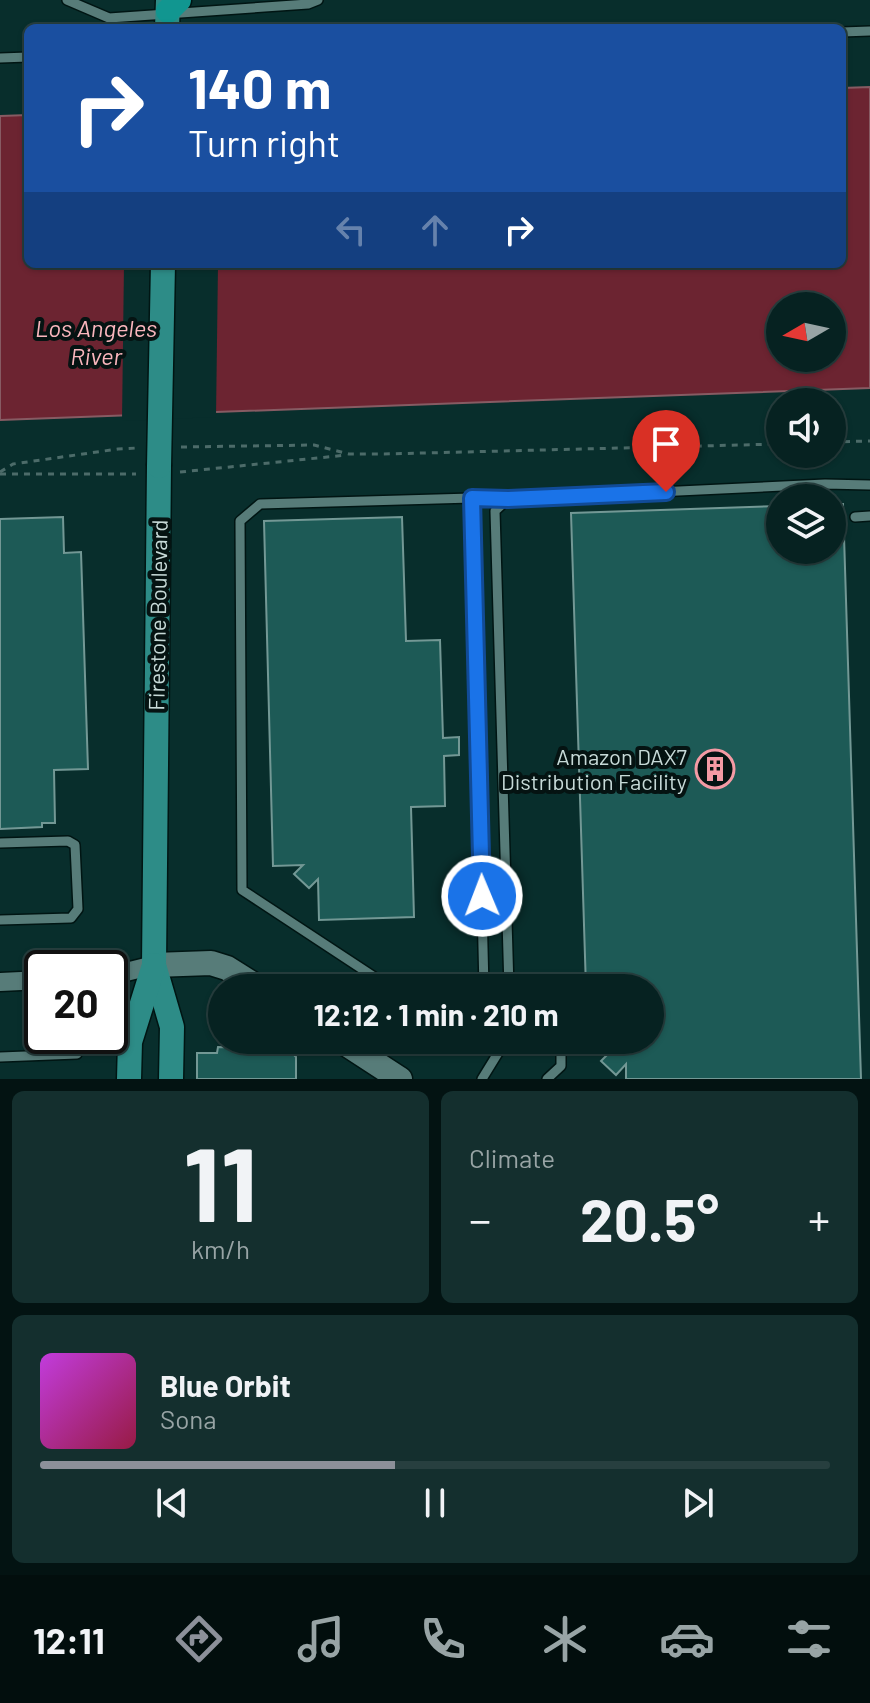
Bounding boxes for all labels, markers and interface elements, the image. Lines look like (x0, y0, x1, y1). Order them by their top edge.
text: 140 m (188, 53, 332, 120)
icon: right (56, 56, 160, 160)
text: Turn right (188, 121, 340, 164)
icon: left (329, 208, 373, 252)
icon: ahead (413, 208, 457, 252)
icon: right (497, 208, 541, 252)
north arrow (766, 292, 846, 372)
map controls (766, 292, 846, 564)
water label: Los Angeles River (35, 313, 157, 370)
button: sound (766, 388, 846, 468)
pin (632, 410, 700, 492)
icon: arrive (644, 422, 688, 466)
button: layers (766, 484, 846, 564)
street label: Firestone Boulevard (142, 519, 172, 711)
place label: Amazon DAX7 Distribution Facility (501, 743, 687, 794)
building icon: Amazon DAX7 Distribution Facility (694, 748, 736, 790)
position arrow (440, 854, 524, 938)
speed limit sign: 20 (24, 950, 128, 1054)
text: 12:12 · 1 min · 210 m (314, 996, 558, 1032)
text: 11 (183, 1118, 258, 1243)
text: Climate (469, 1142, 555, 1173)
text: 20.5° (580, 1182, 719, 1254)
text: − (469, 1192, 491, 1245)
text: + (808, 1192, 830, 1245)
text: km/h (191, 1233, 250, 1264)
text: Blue Orbit (160, 1367, 291, 1403)
text: Sona (160, 1403, 217, 1434)
icon: previous (150, 1481, 194, 1525)
icon: pause (413, 1481, 457, 1525)
icon: next (676, 1481, 720, 1525)
icon: directions (171, 1611, 227, 1667)
icon: music (293, 1611, 349, 1667)
icon: phone (415, 1611, 471, 1667)
icon: climate (537, 1611, 593, 1667)
icon: car (659, 1611, 715, 1667)
icon: filters (781, 1611, 837, 1667)
text: 12:11 (33, 1618, 105, 1661)

